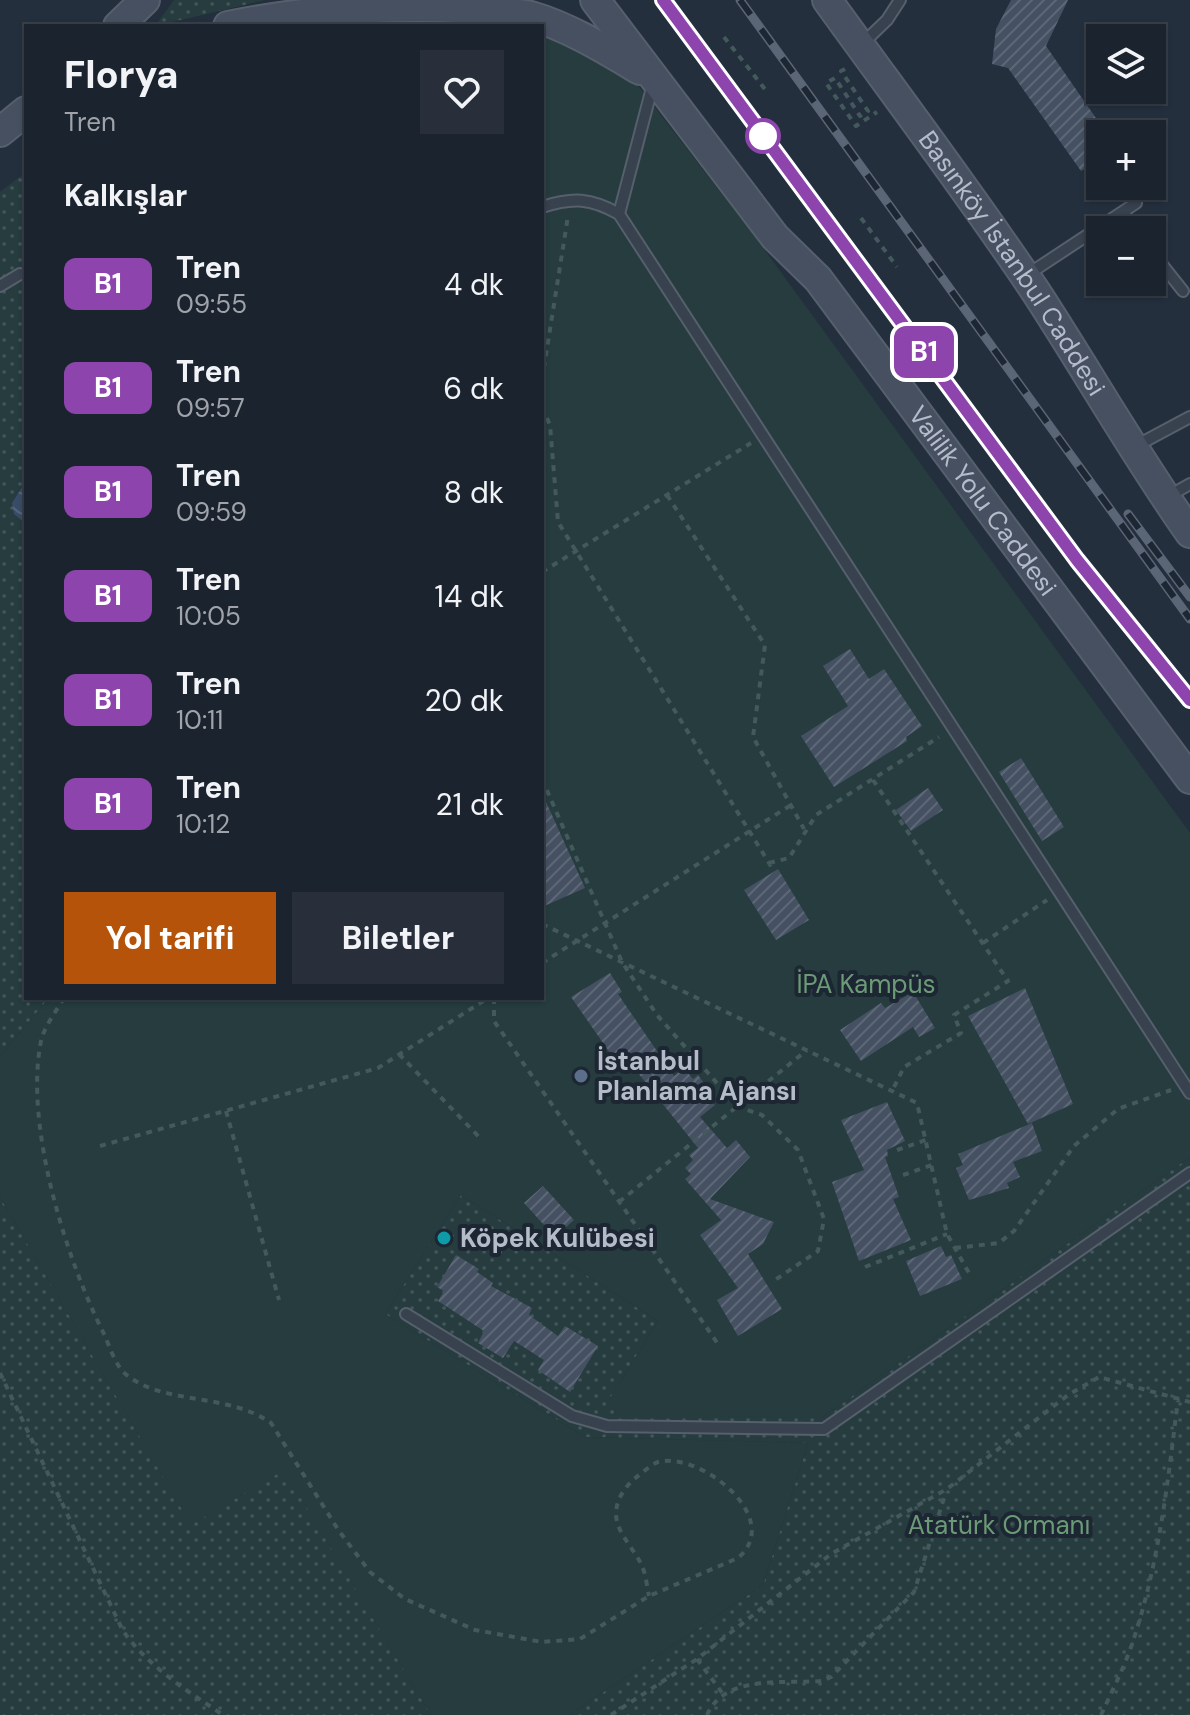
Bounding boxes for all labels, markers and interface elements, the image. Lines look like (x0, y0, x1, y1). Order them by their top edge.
map controls (1086, 24, 1166, 296)
button: layers (1086, 24, 1166, 104)
text: Florya (64, 50, 178, 100)
button: heart (420, 50, 504, 134)
text: Tren (64, 105, 116, 139)
unlabelled marker (746, 119, 780, 153)
button: + (1086, 120, 1166, 200)
street label: Basınköy İstanbul Caddesi (911, 124, 1114, 402)
text: Kalkışlar (64, 176, 187, 215)
button: − (1086, 216, 1166, 296)
text: Tren (176, 248, 241, 287)
text: B1 (94, 265, 122, 302)
text: 4 dk (444, 265, 504, 304)
text: 09:55 (176, 287, 247, 321)
line badge: B1 (888, 326, 960, 378)
text: B1 (910, 333, 938, 370)
text: Tren (176, 352, 241, 391)
text: B1 (94, 369, 122, 406)
text: 6 dk (443, 369, 504, 408)
text: 09:57 (176, 391, 245, 425)
street label: Valilik Yolu Caddesi (901, 399, 1065, 602)
text: Tren (176, 456, 241, 495)
text: B1 (94, 473, 122, 510)
text: 8 dk (444, 473, 504, 512)
text: 09:59 (176, 495, 247, 529)
text: Tren (176, 560, 241, 599)
text: B1 (94, 577, 122, 614)
text: 14 dk (435, 577, 504, 616)
text: 10:05 (176, 599, 241, 633)
text: Tren (176, 664, 241, 703)
text: B1 (94, 681, 122, 718)
text: 20 dk (425, 681, 504, 720)
text: 10:11 (176, 703, 223, 737)
text: Tren (176, 768, 241, 807)
text: B1 (94, 785, 122, 822)
text: 21 dk (435, 785, 504, 824)
text: 10:12 (176, 807, 230, 841)
button: Yol tarifi (64, 892, 276, 984)
button: Biletler (292, 892, 504, 984)
park label: İPA Kampüs (796, 967, 936, 1001)
place label: İstanbul Planlama Ajansı (597, 1044, 797, 1108)
marker: İstanbul Planlama Ajansı (572, 1067, 590, 1085)
place label: Köpek Kulübesi (460, 1221, 655, 1255)
marker: Köpek Kulübesi (435, 1229, 453, 1247)
park label: Atatürk Ormanı (908, 1508, 1090, 1542)

